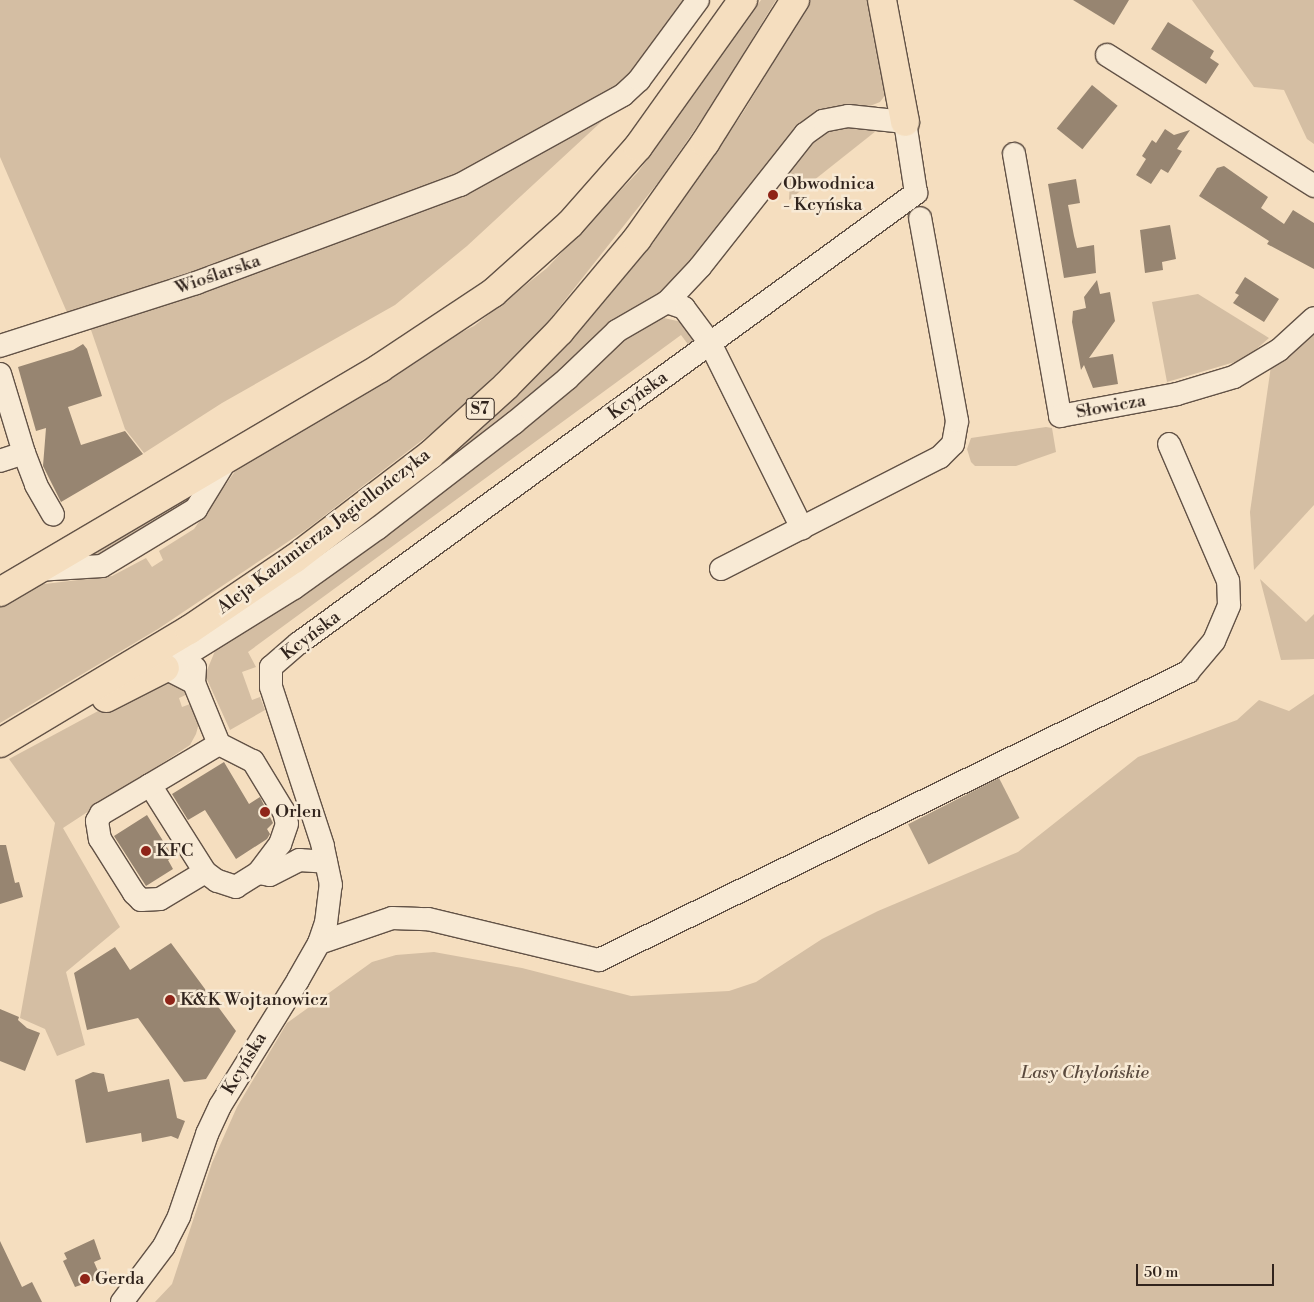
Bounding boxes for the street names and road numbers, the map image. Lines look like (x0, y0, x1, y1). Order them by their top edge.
street label: Wioślarska (173, 250, 263, 300)
street label: Kcyńska (604, 367, 672, 425)
street label: Słowicza (1074, 390, 1148, 424)
road number: S7 (465, 396, 495, 422)
street label: Aleja Kazimierza Jagiellończyka (213, 445, 435, 619)
street label: Kcyńska (277, 607, 345, 665)
street label: Kcyńska (218, 1029, 272, 1099)

